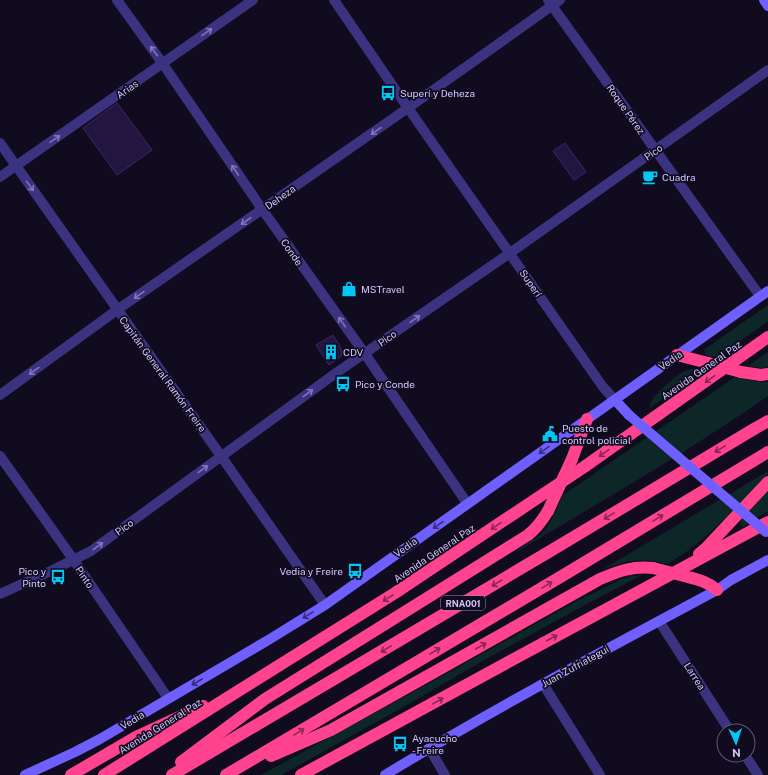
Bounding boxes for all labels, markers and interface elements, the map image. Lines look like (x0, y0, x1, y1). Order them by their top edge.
one-way arrow (202, 28, 213, 36)
one-way arrow (150, 46, 158, 57)
street label: Arias (114, 77, 140, 101)
street label: Roque Pérez (604, 82, 648, 136)
bus stop icon: Superí y Deheza (379, 84, 397, 102)
place label: Superí y Deheza (400, 87, 475, 99)
one-way arrow (371, 127, 382, 135)
one-way arrow (49, 135, 60, 143)
street label: Pico (641, 141, 665, 163)
one-way arrow (231, 165, 239, 176)
cafe icon: Cuadra (641, 168, 659, 186)
place label: Cuadra (662, 171, 696, 183)
one-way arrow (26, 181, 34, 192)
street label: Deheza (263, 182, 297, 212)
one-way arrow (241, 217, 252, 225)
street label: Conde (278, 236, 306, 268)
street label: Superí (517, 267, 545, 299)
shop icon: MSTravel (340, 280, 358, 298)
place label: MSTravel (361, 283, 405, 295)
one-way arrow (134, 291, 145, 299)
street label: Capitán General Ramón Freire (117, 314, 209, 434)
one-way arrow (409, 315, 420, 323)
one-way arrow (338, 317, 346, 328)
street label: Pico (375, 327, 399, 349)
street label: Avenida General Paz (659, 338, 744, 402)
building icon: CDV (322, 343, 340, 361)
place label: CDV (343, 346, 364, 358)
street label: Vedia (656, 348, 684, 372)
one-way arrow (28, 366, 39, 375)
bus stop icon: Pico y Conde (334, 375, 352, 393)
one-way arrow (705, 375, 716, 383)
place label: Pico y Conde (355, 378, 415, 390)
one-way arrow (303, 389, 314, 397)
place label: Puesto de control policial (562, 422, 631, 446)
public building icon: Puesto de control policial (541, 425, 559, 443)
one-way arrow (715, 445, 726, 453)
one-way arrow (539, 446, 550, 454)
one-way arrow (599, 449, 610, 457)
one-way arrow (197, 465, 208, 473)
one-way arrow (603, 513, 615, 521)
one-way arrow (652, 514, 664, 522)
street label: Pico (112, 516, 136, 538)
one-way arrow (432, 520, 443, 529)
street label: Avenida General Paz (391, 521, 477, 585)
one-way arrow (491, 522, 502, 530)
street label: Vedia (391, 535, 419, 559)
one-way arrow (92, 542, 103, 550)
bus stop icon: Vedia y Freire (346, 562, 364, 580)
street label: Pinto (73, 564, 97, 591)
place label: Pico y Pinto (18, 565, 47, 589)
place label: Vedia y Freire (279, 565, 343, 577)
bus stop icon: Pico y Pinto (49, 568, 67, 586)
one-way arrow (492, 579, 503, 587)
one-way arrow (541, 581, 553, 589)
one-way arrow (383, 594, 394, 602)
road number: RNA001 (441, 596, 485, 610)
one-way arrow (303, 611, 314, 619)
one-way arrow (546, 634, 558, 642)
one-way arrow (475, 642, 487, 650)
street label: Juan Zufriategui (539, 643, 611, 689)
one-way arrow (380, 646, 392, 654)
one-way arrow (429, 647, 441, 655)
street label: Larrea (682, 660, 708, 692)
one-way arrow (191, 678, 203, 686)
street label: Avenida General Paz (117, 696, 204, 756)
one-way arrow (432, 696, 444, 704)
street label: Vedia (118, 708, 146, 732)
north arrow (716, 723, 756, 763)
one-way arrow (293, 727, 305, 735)
place label: Ayacucho - Freire (412, 732, 458, 756)
bus stop icon: Ayacucho - Freire (391, 735, 409, 753)
text: N (732, 747, 741, 759)

